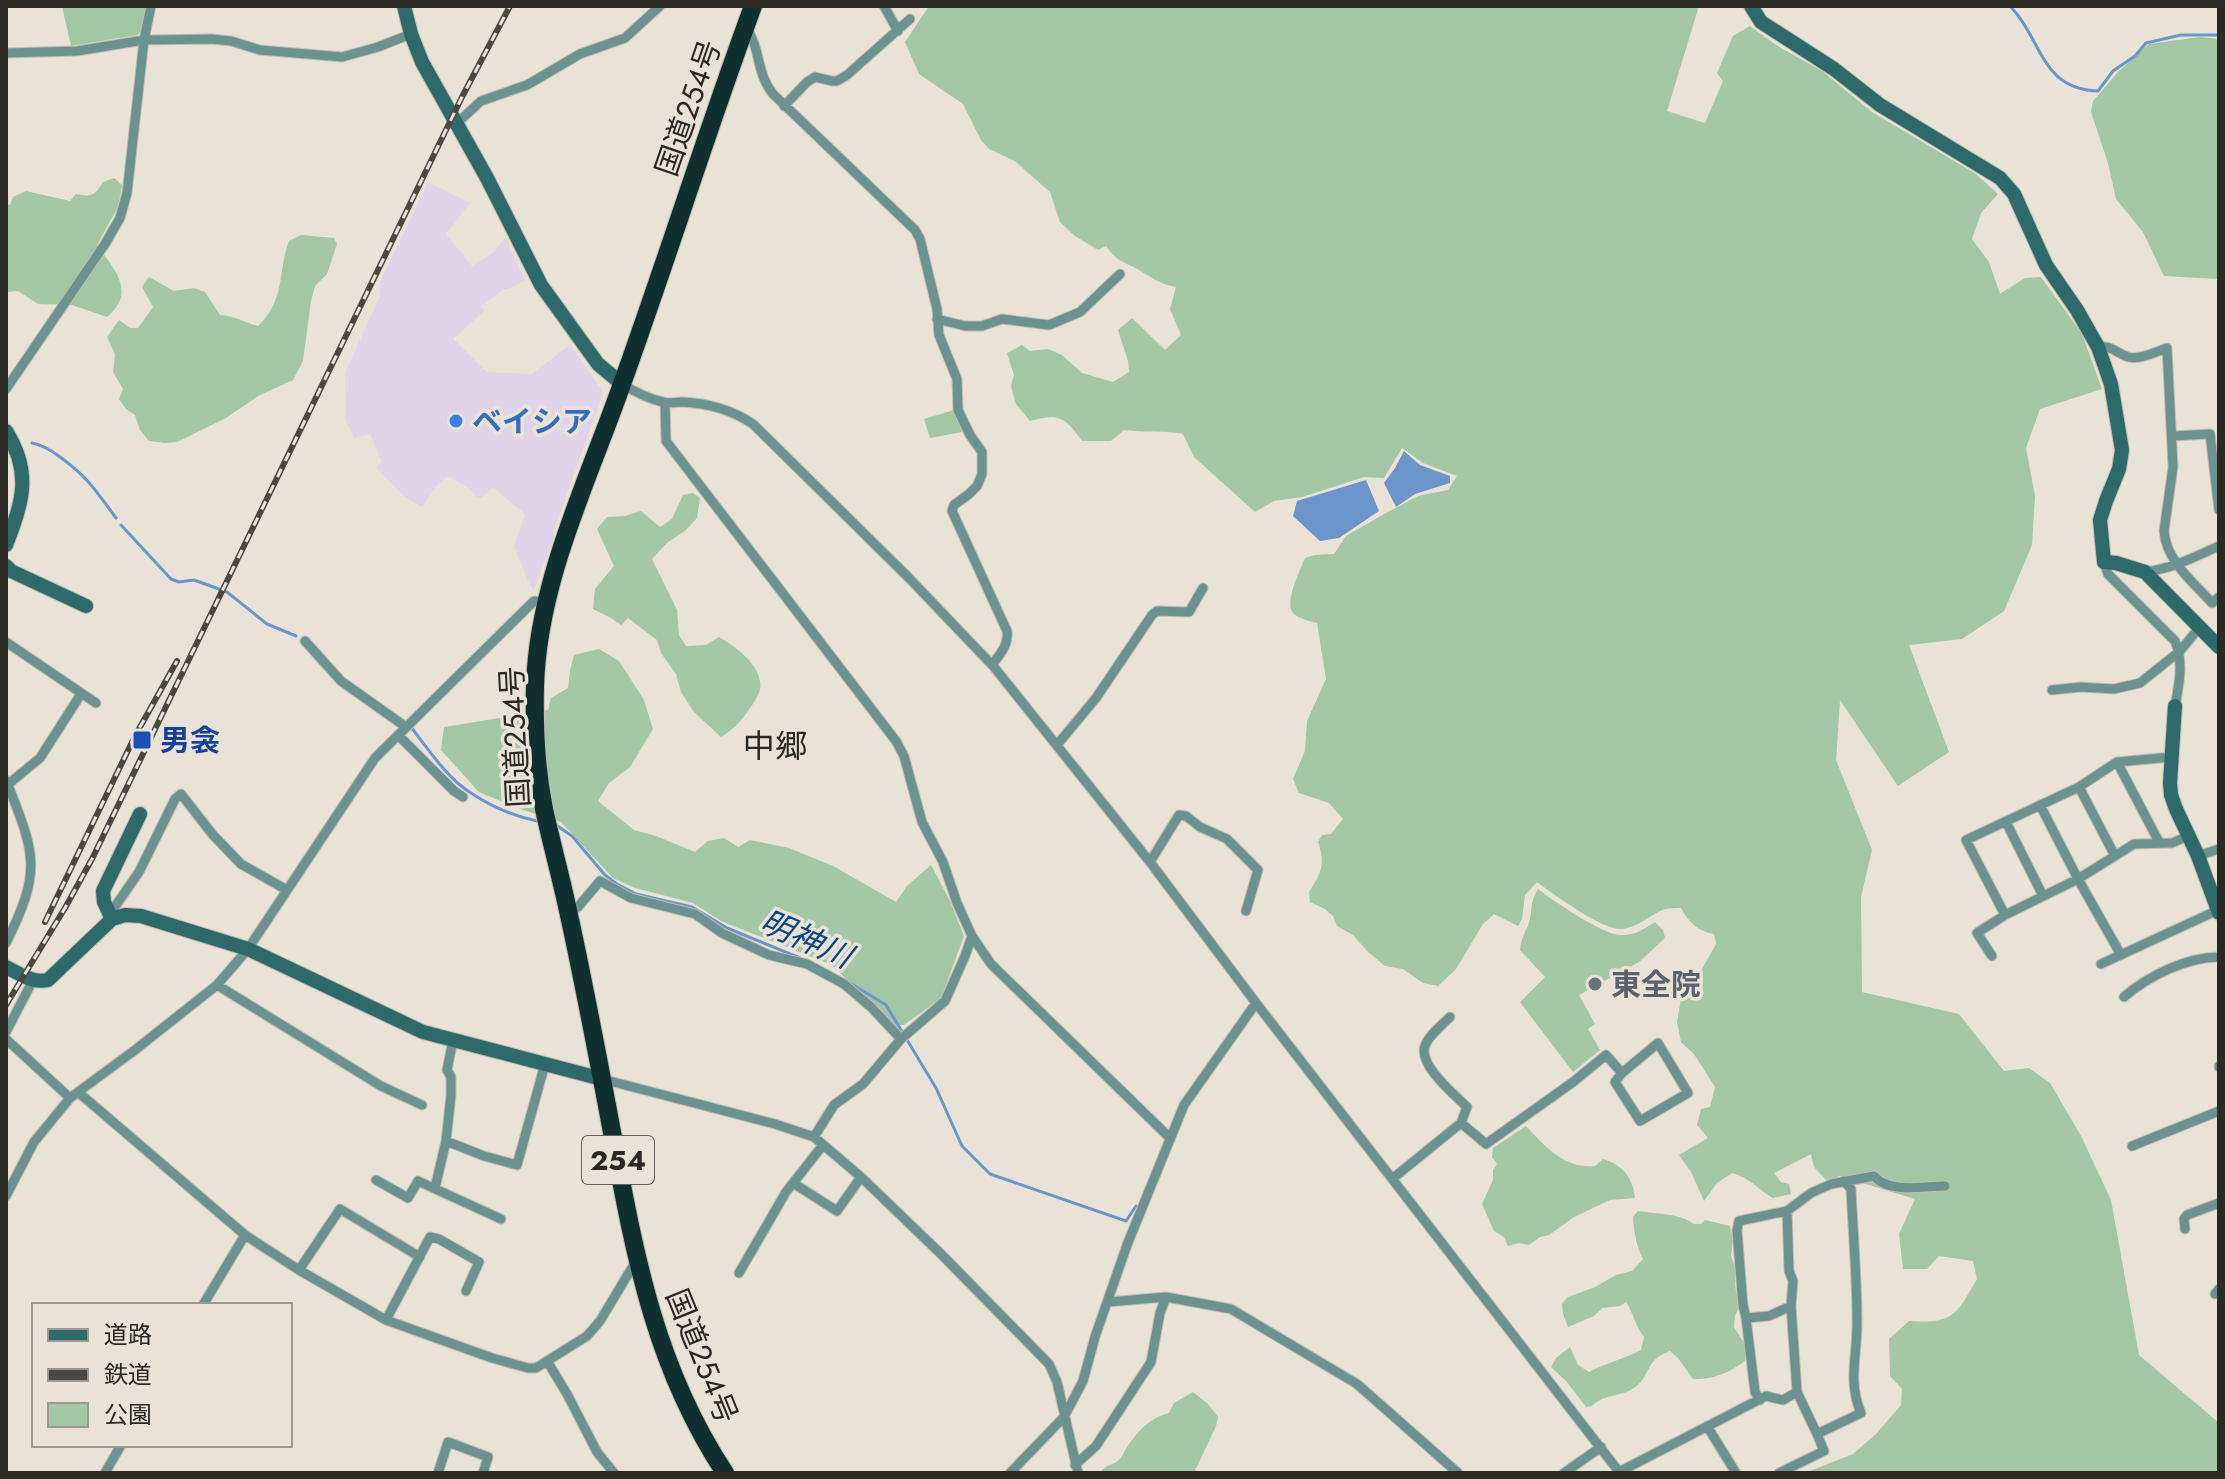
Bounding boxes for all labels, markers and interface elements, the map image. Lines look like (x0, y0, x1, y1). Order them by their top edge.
street label: 国道254号 (645, 34, 731, 182)
place label: ベイシア (472, 400, 592, 443)
marker: ベイシア (447, 412, 465, 430)
street label: 国道254号 (490, 665, 540, 809)
place label: 男衾 (160, 719, 220, 762)
district label: 中郷 (743, 723, 807, 769)
marker: 男衾 (131, 729, 153, 751)
water label: 明神川 (753, 898, 862, 981)
place label: 東全院 (1611, 963, 1701, 1006)
marker: 東全院 (1586, 975, 1604, 993)
road number: 254 (582, 1136, 654, 1184)
street label: 国道254号 (656, 1282, 748, 1430)
legend (32, 1303, 292, 1447)
text: 道路 (104, 1317, 152, 1352)
text: 鉄道 (104, 1357, 152, 1392)
text: 公園 (104, 1397, 152, 1432)

